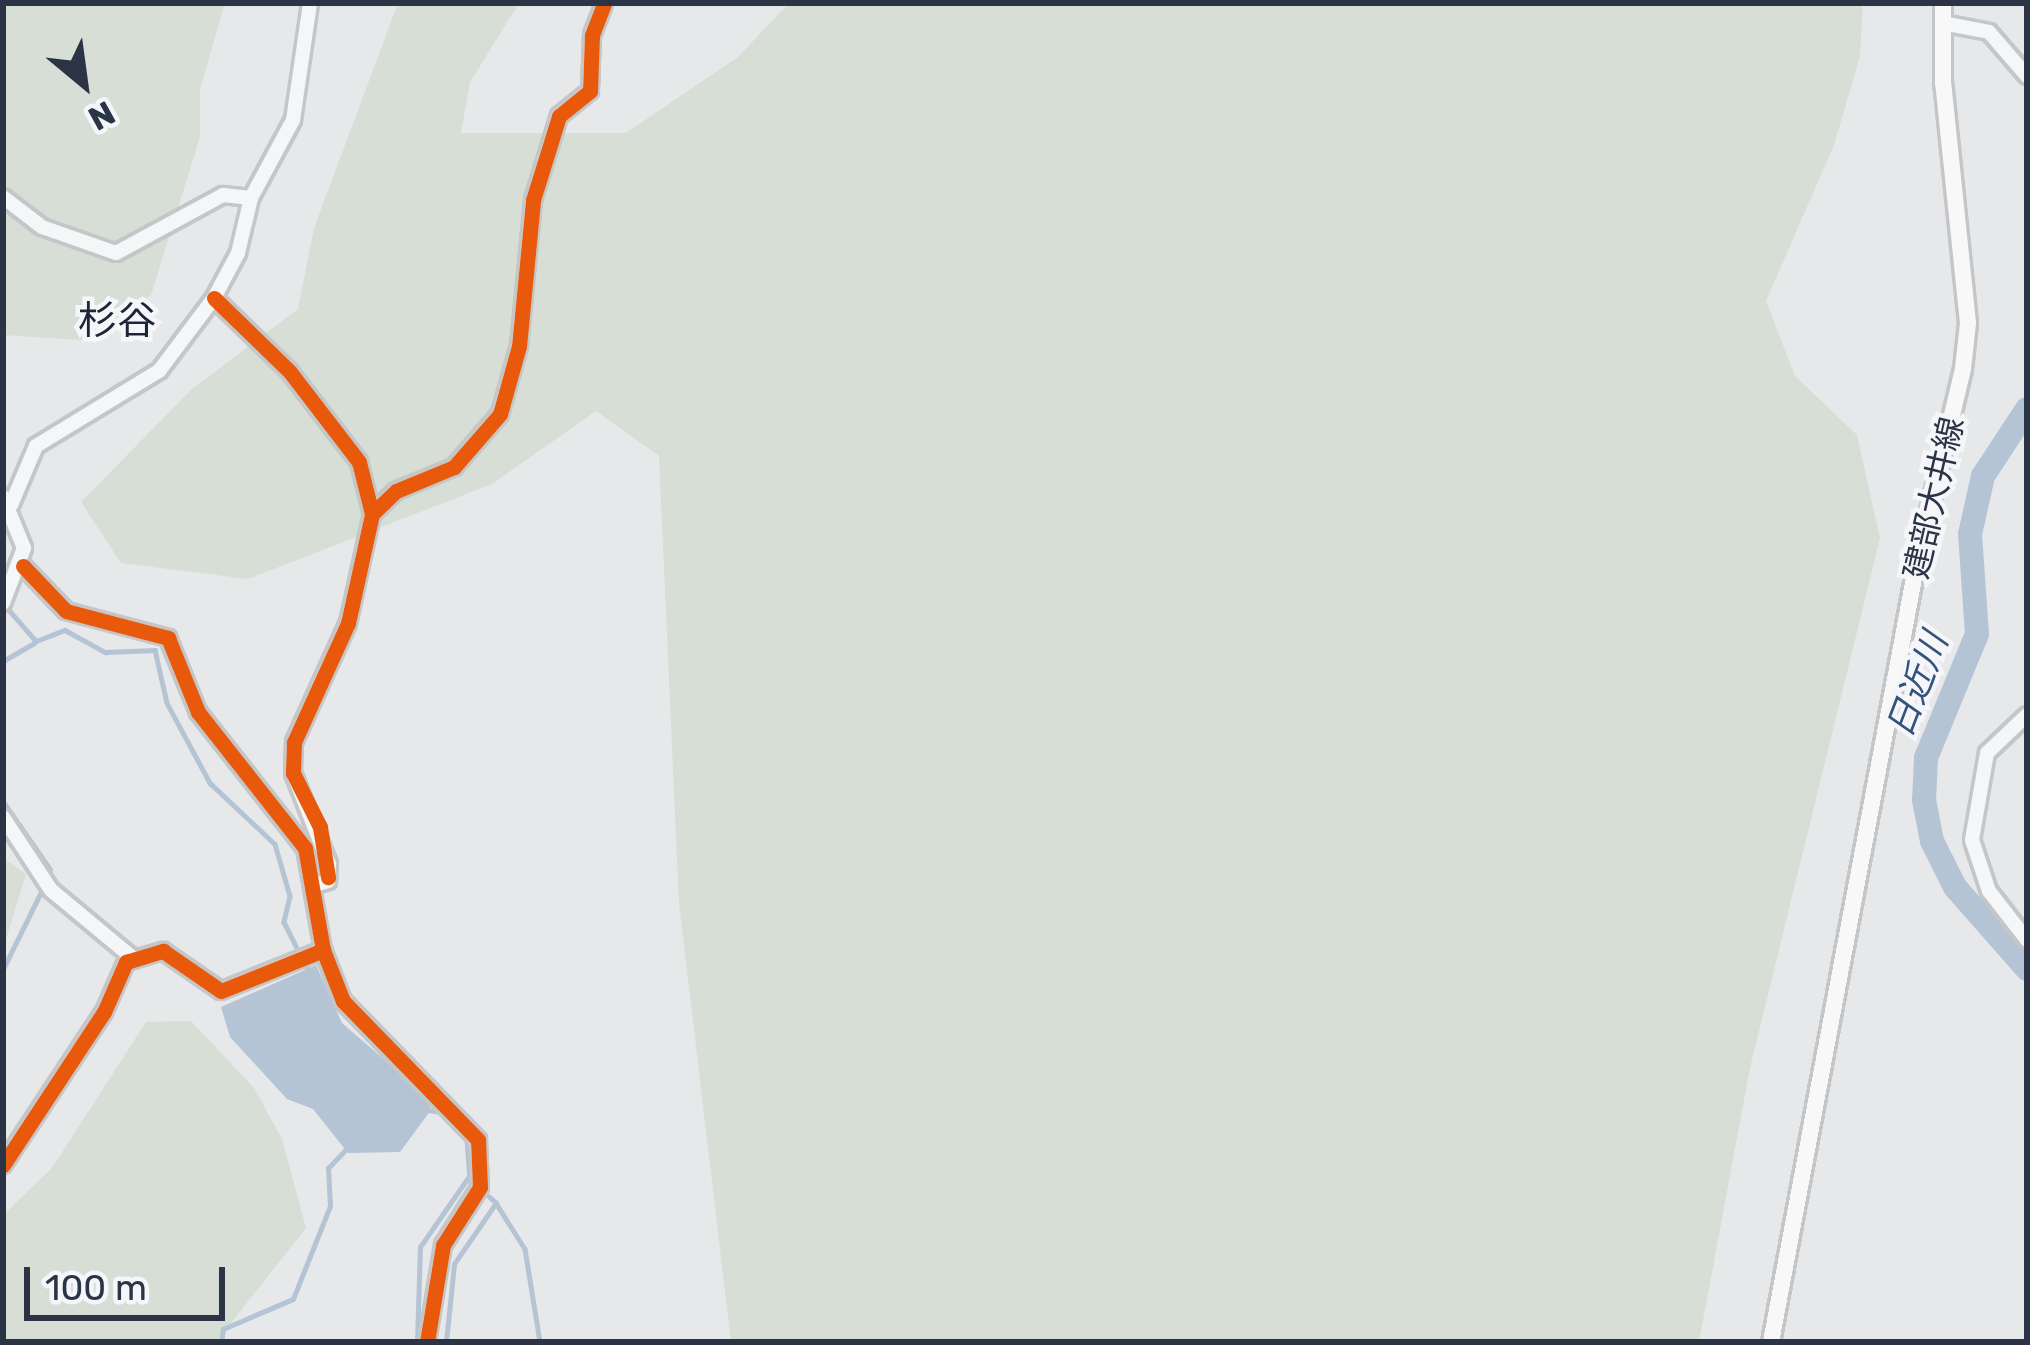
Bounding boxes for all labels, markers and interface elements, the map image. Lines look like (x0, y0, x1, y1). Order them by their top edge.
north arrow (24, 24, 144, 144)
text: N (82, 93, 122, 139)
district label: 杉谷 (78, 298, 156, 344)
street label: 建部大井線 (1896, 413, 1972, 583)
water label: 日近川 (1877, 627, 1957, 743)
scale bar (30, 1243, 231, 1317)
text: 100 m (45, 1266, 147, 1309)

